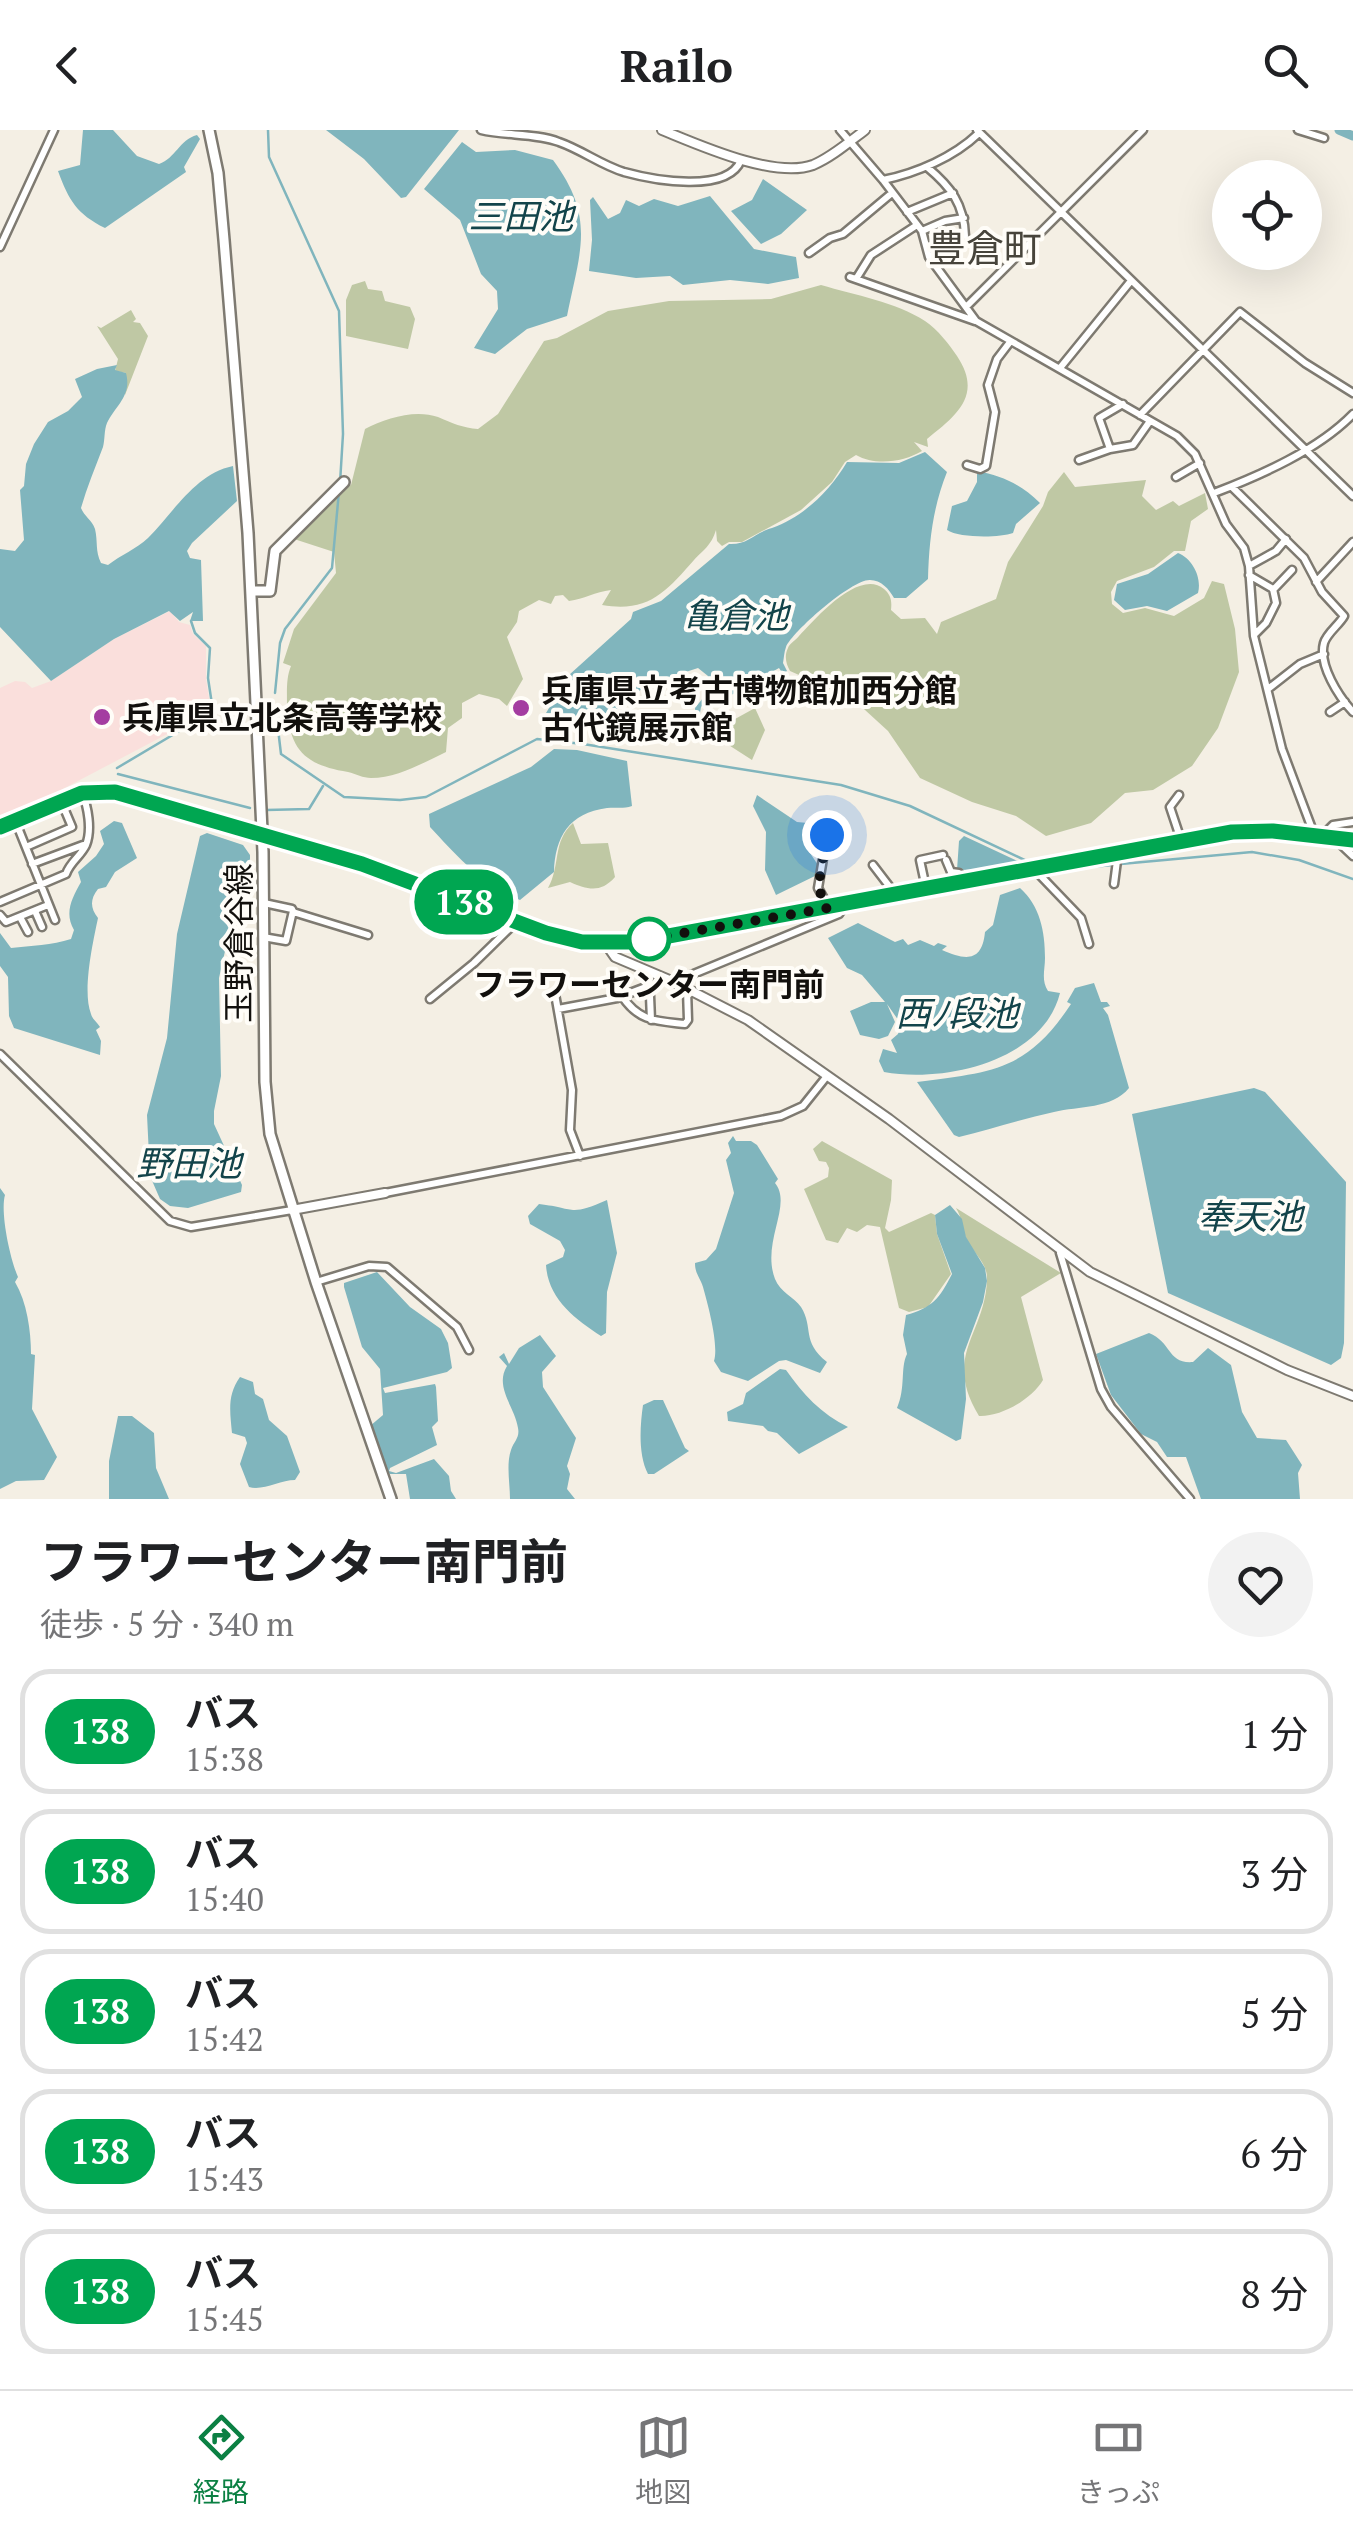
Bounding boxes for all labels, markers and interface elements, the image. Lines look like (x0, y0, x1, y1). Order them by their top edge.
text: Railo (620, 35, 733, 95)
icon: back (40, 38, 95, 93)
icon: search (1258, 38, 1313, 93)
map controls (1212, 160, 1322, 270)
button: locate (1212, 160, 1322, 270)
water label: 三田池 (468, 193, 576, 239)
district label: 豊倉町 (928, 223, 1042, 273)
water label: 亀倉池 (683, 592, 791, 638)
place label: 兵庫県立考古博物館加西分館 古代鏡展示館 (541, 669, 957, 748)
place label: 兵庫県立北条高等学校 (122, 696, 442, 738)
marker: 兵庫県立考古博物館加西分館 古代鏡展示館 (510, 697, 532, 719)
marker: 兵庫県立北条高等学校 (91, 706, 113, 728)
your location (802, 810, 852, 860)
street label: 玉野倉谷線 (217, 863, 259, 1023)
line badge: 138 (406, 870, 522, 934)
text: 138 (434, 879, 494, 925)
marker: フラワーセンター南門前 (628, 918, 670, 960)
place label: フラワーセンター南門前 (473, 963, 825, 1005)
water label: 西ﾉ段池 (896, 990, 1021, 1036)
water label: 野田池 (136, 1140, 244, 1186)
water label: 奉天池 (1197, 1193, 1305, 1239)
text: フラワーセンター南門前 (40, 1529, 568, 1593)
button: heart (1208, 1532, 1313, 1637)
text: 徒歩 · 5 分 · 340 m (40, 1603, 294, 1645)
text: バス (185, 1688, 261, 1738)
text: 138 (70, 1708, 130, 1754)
text: 1 分 (1241, 1709, 1308, 1759)
text: 15:38 (185, 1738, 264, 1780)
text: バス (185, 1828, 261, 1878)
text: 138 (70, 1848, 130, 1894)
text: 3 分 (1241, 1849, 1308, 1899)
text: 15:40 (185, 1878, 264, 1920)
text: バス (185, 1968, 261, 2018)
text: 138 (70, 1988, 130, 2034)
text: 5 分 (1241, 1989, 1308, 2039)
text: 15:42 (185, 2018, 264, 2060)
text: バス (185, 2108, 261, 2158)
text: 138 (70, 2128, 130, 2174)
text: 6 分 (1241, 2129, 1308, 2179)
text: 15:43 (185, 2158, 264, 2200)
text: バス (185, 2248, 261, 2298)
text: 138 (70, 2268, 130, 2314)
text: 8 分 (1241, 2269, 1308, 2319)
text: 15:45 (185, 2298, 264, 2340)
tab: 経路 (193, 2410, 249, 2510)
tab: 地図 (635, 2410, 691, 2510)
tab: きっぷ (1077, 2410, 1160, 2510)

